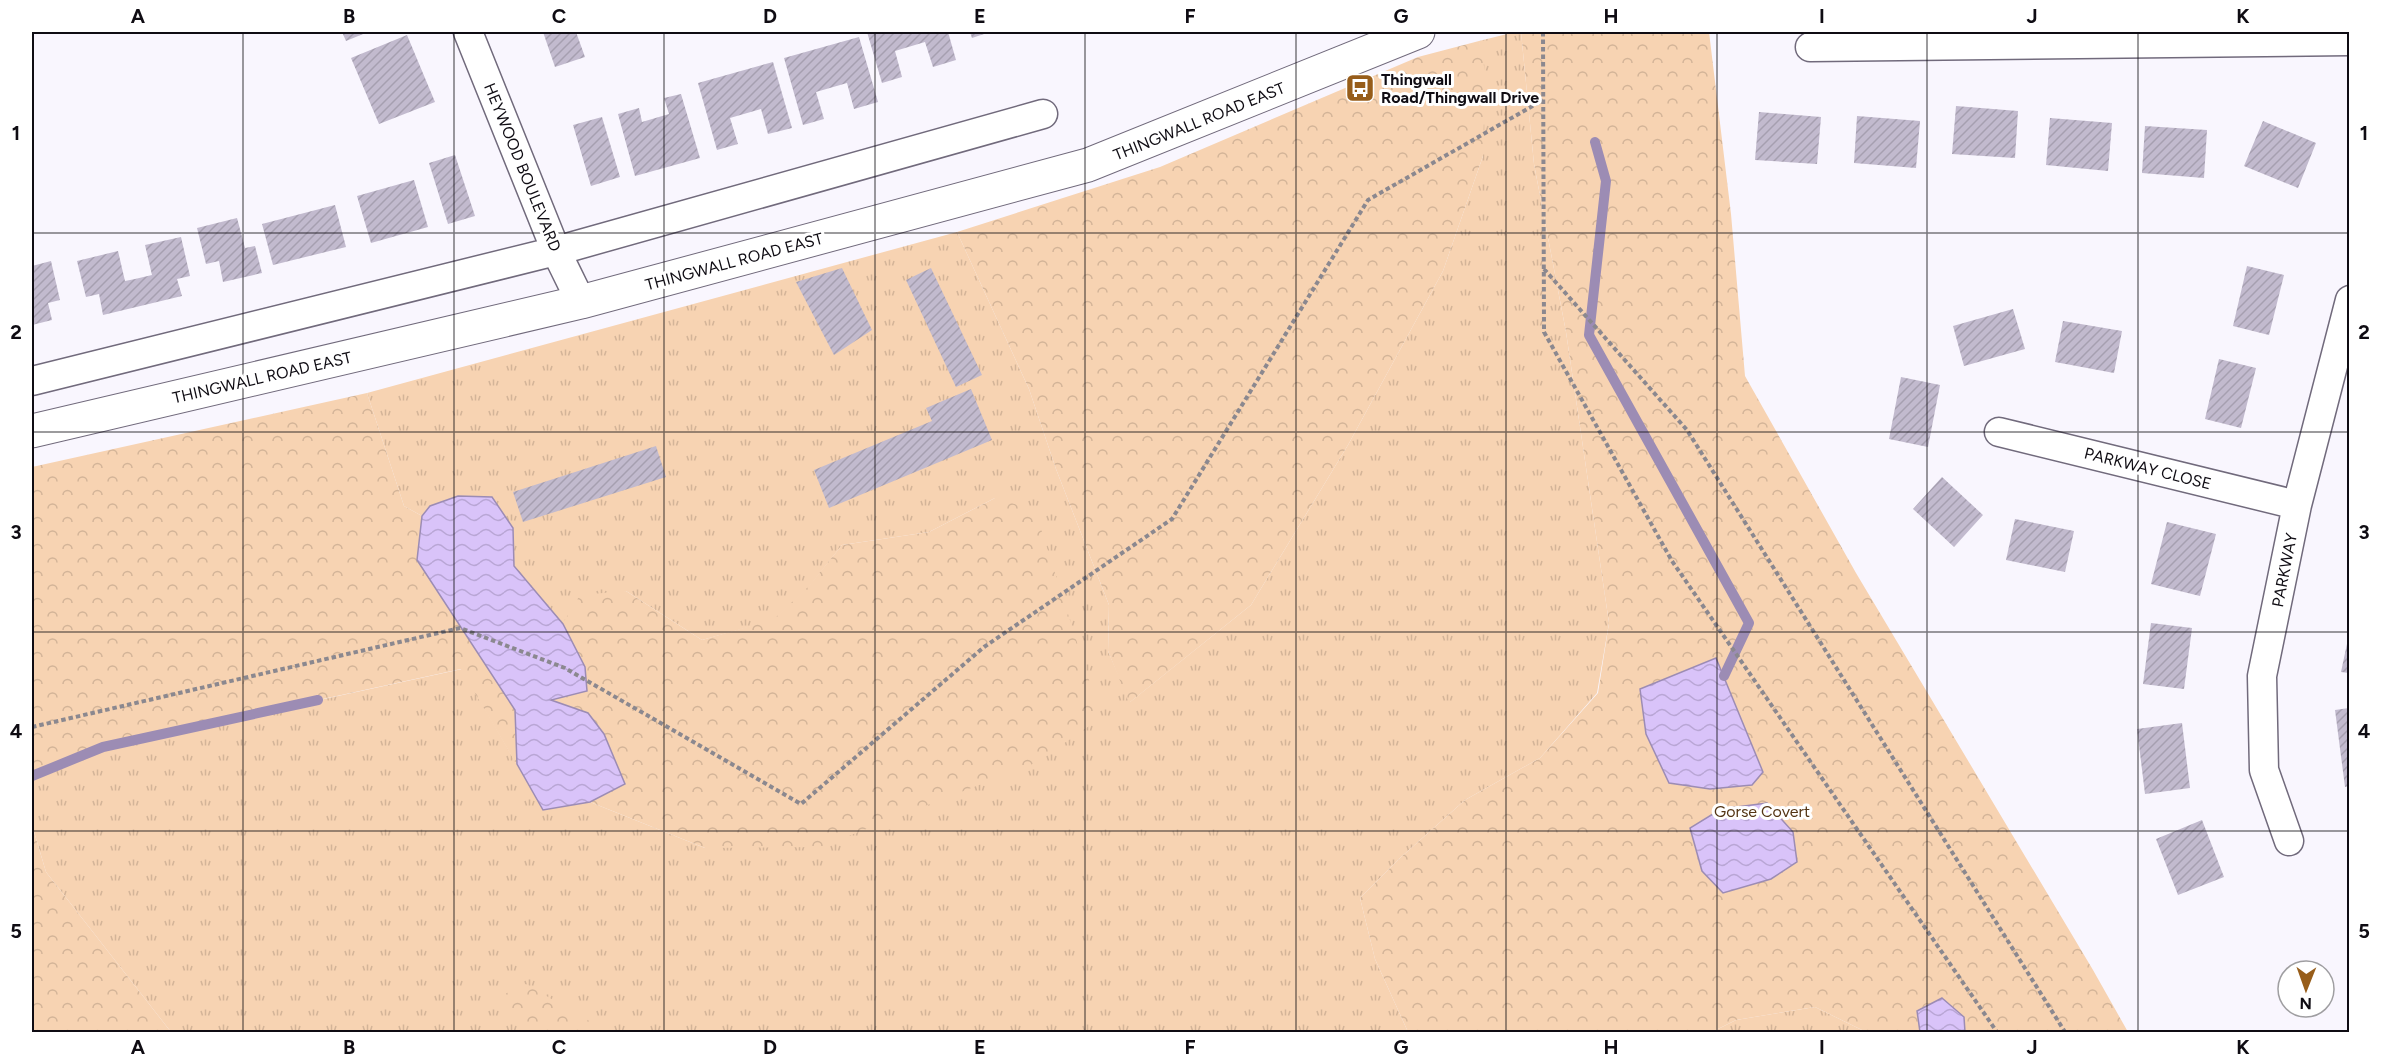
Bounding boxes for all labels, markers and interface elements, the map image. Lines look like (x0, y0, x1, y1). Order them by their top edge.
text: A (131, 4, 146, 28)
text: B (343, 4, 355, 28)
text: C (552, 4, 566, 28)
text: D (763, 4, 777, 28)
text: E (974, 4, 986, 28)
text: F (1184, 4, 1196, 28)
text: G (1394, 4, 1409, 28)
text: H (1604, 4, 1619, 28)
text: I (1819, 4, 1825, 28)
text: J (2026, 4, 2038, 28)
text: K (2236, 4, 2250, 28)
place label: Thingwall Road/Thingwall Drive (1381, 70, 1539, 107)
bus stop icon: Thingwall Road/Thingwall Drive (1344, 72, 1376, 104)
street label: THINGWALL ROAD EAST (1111, 78, 1288, 165)
street label: HEYWOOD BOULEVARD (480, 80, 565, 254)
text: 1 (12, 121, 20, 145)
text: 1 (2360, 121, 2368, 145)
street label: THINGWALL ROAD EAST (643, 229, 825, 294)
text: 2 (10, 320, 22, 344)
text: 2 (2358, 320, 2370, 344)
street label: THINGWALL ROAD EAST (171, 348, 354, 407)
street label: PARKWAY CLOSE (2082, 444, 2213, 493)
text: 3 (10, 520, 22, 544)
text: 3 (2358, 520, 2370, 544)
street label: PARKWAY (2268, 531, 2301, 609)
text: 4 (10, 719, 23, 743)
text: 4 (2358, 719, 2371, 743)
park label: Gorse Covert (1714, 802, 1810, 821)
text: 5 (10, 919, 22, 943)
text: 5 (2358, 919, 2370, 943)
north arrow (2276, 959, 2336, 1019)
text: N (2299, 994, 2312, 1013)
text: A (131, 1035, 146, 1059)
text: B (343, 1035, 355, 1059)
text: C (552, 1035, 566, 1059)
text: D (763, 1035, 777, 1059)
text: E (974, 1035, 986, 1059)
text: F (1184, 1035, 1196, 1059)
text: G (1394, 1035, 1409, 1059)
text: H (1604, 1035, 1619, 1059)
text: I (1819, 1035, 1825, 1059)
text: J (2026, 1035, 2038, 1059)
text: K (2236, 1035, 2250, 1059)

